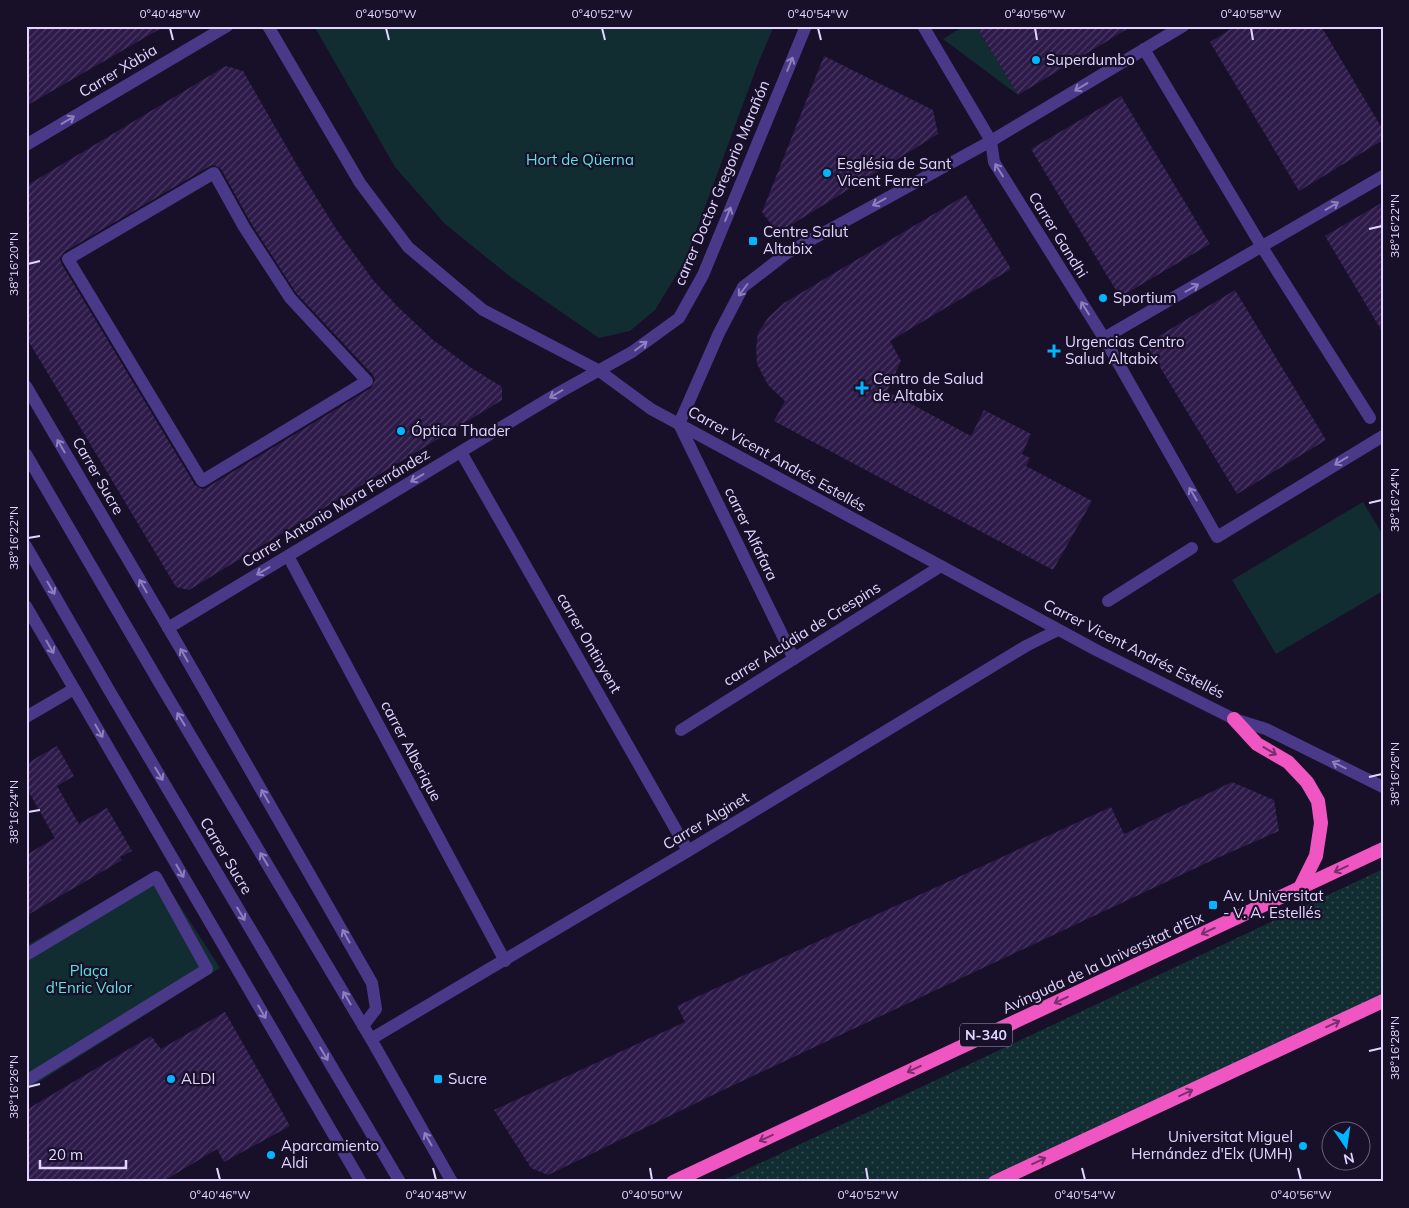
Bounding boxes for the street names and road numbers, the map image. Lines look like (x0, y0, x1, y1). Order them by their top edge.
street label: Carrer Xàbia (75, 40, 160, 101)
street label: carrer Doctor Gregorio Marañón (670, 77, 773, 288)
street label: Carrer Gandhi (1025, 188, 1092, 281)
street label: Carrer Vicent Andrés Estellés (685, 402, 870, 515)
street label: Carrer Sucre (69, 434, 128, 518)
street label: Carrer Antonio Mora Ferrández (239, 444, 433, 571)
street label: carrer Alfafara (721, 484, 782, 584)
street label: carrer Alcúdia de Crespins (720, 577, 884, 690)
street label: carrer Ontinyent (553, 589, 626, 696)
street label: Carrer Vicent Andrés Estellés (1041, 595, 1228, 703)
street label: carrer Alberique (377, 697, 446, 804)
street label: Carrer Alginet (659, 788, 752, 854)
street label: Carrer Sucre (196, 814, 257, 898)
street label: Avinguda de la Universitat d'Elx (999, 907, 1206, 1018)
road number: N-340 (960, 1024, 1012, 1046)

